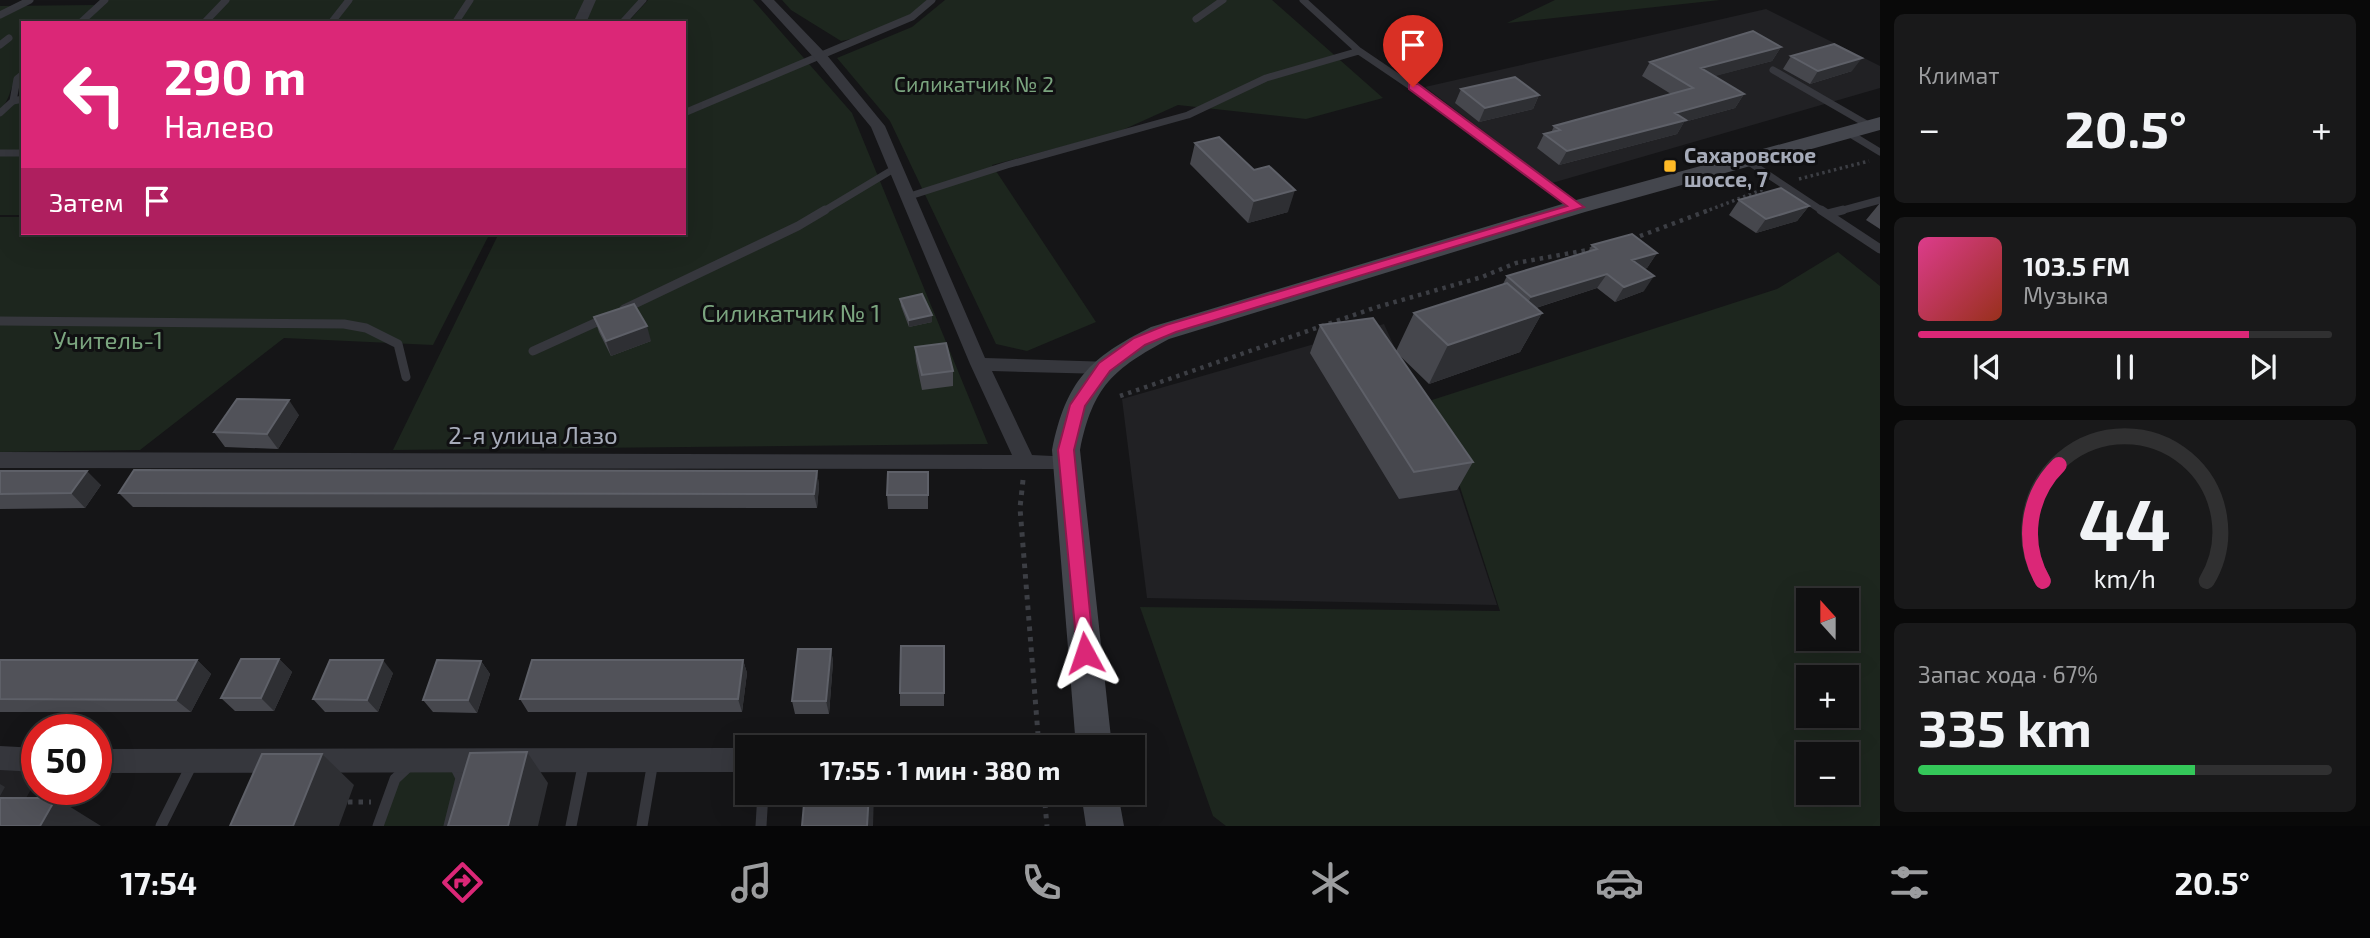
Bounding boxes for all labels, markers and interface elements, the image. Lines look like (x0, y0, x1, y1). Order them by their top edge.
pin (1383, 15, 1443, 87)
icon: arrive (1394, 26, 1432, 64)
text: 290 m (164, 46, 306, 105)
icon: left (49, 49, 140, 140)
text: Климат (1918, 61, 1999, 89)
park label: Силикатчик № 2 (894, 71, 1054, 96)
text: 20.5° (2064, 96, 2187, 158)
text: − (1918, 105, 1940, 151)
text: + (2311, 105, 2332, 151)
text: Налево (164, 106, 274, 144)
place label: Сахаровское шоссе, 7 (1684, 142, 1816, 191)
marker: Сахаровское шоссе, 7 (1662, 158, 1678, 174)
icon: arrive (138, 182, 176, 220)
text: Затем (49, 186, 124, 217)
text: 103.5 FM (2023, 250, 2130, 281)
text: Музыка (2023, 281, 2108, 309)
park label: Силикатчик № 1 (702, 298, 880, 327)
park label: Учитель-1 (53, 325, 163, 354)
icon: previous (1968, 348, 2006, 386)
icon: pause (2106, 348, 2144, 386)
icon: next (2244, 348, 2282, 386)
street label: 2-я улица Лазо (448, 420, 618, 450)
text: 44 (2079, 478, 2171, 566)
text: km/h (2094, 562, 2156, 592)
north arrow (1796, 588, 1858, 651)
map controls (1796, 588, 1859, 805)
position arrow (1048, 616, 1122, 690)
text: Запас хода · 67% (1918, 660, 2098, 688)
button: + (1796, 665, 1859, 728)
text: 335 km (1918, 695, 2092, 757)
speed limit sign: 50 (21, 714, 112, 805)
button: − (1796, 742, 1859, 805)
text: 17:55 · 1 мин · 380 m (820, 754, 1060, 785)
icon: directions (438, 858, 487, 907)
icon: music (727, 858, 776, 907)
icon: phone (1017, 858, 1066, 907)
icon: climate (1306, 858, 1355, 907)
icon: car (1595, 858, 1644, 907)
icon: filters (1885, 858, 1934, 907)
text: 17:54 (120, 863, 197, 901)
text: 20.5° (2174, 863, 2250, 901)

